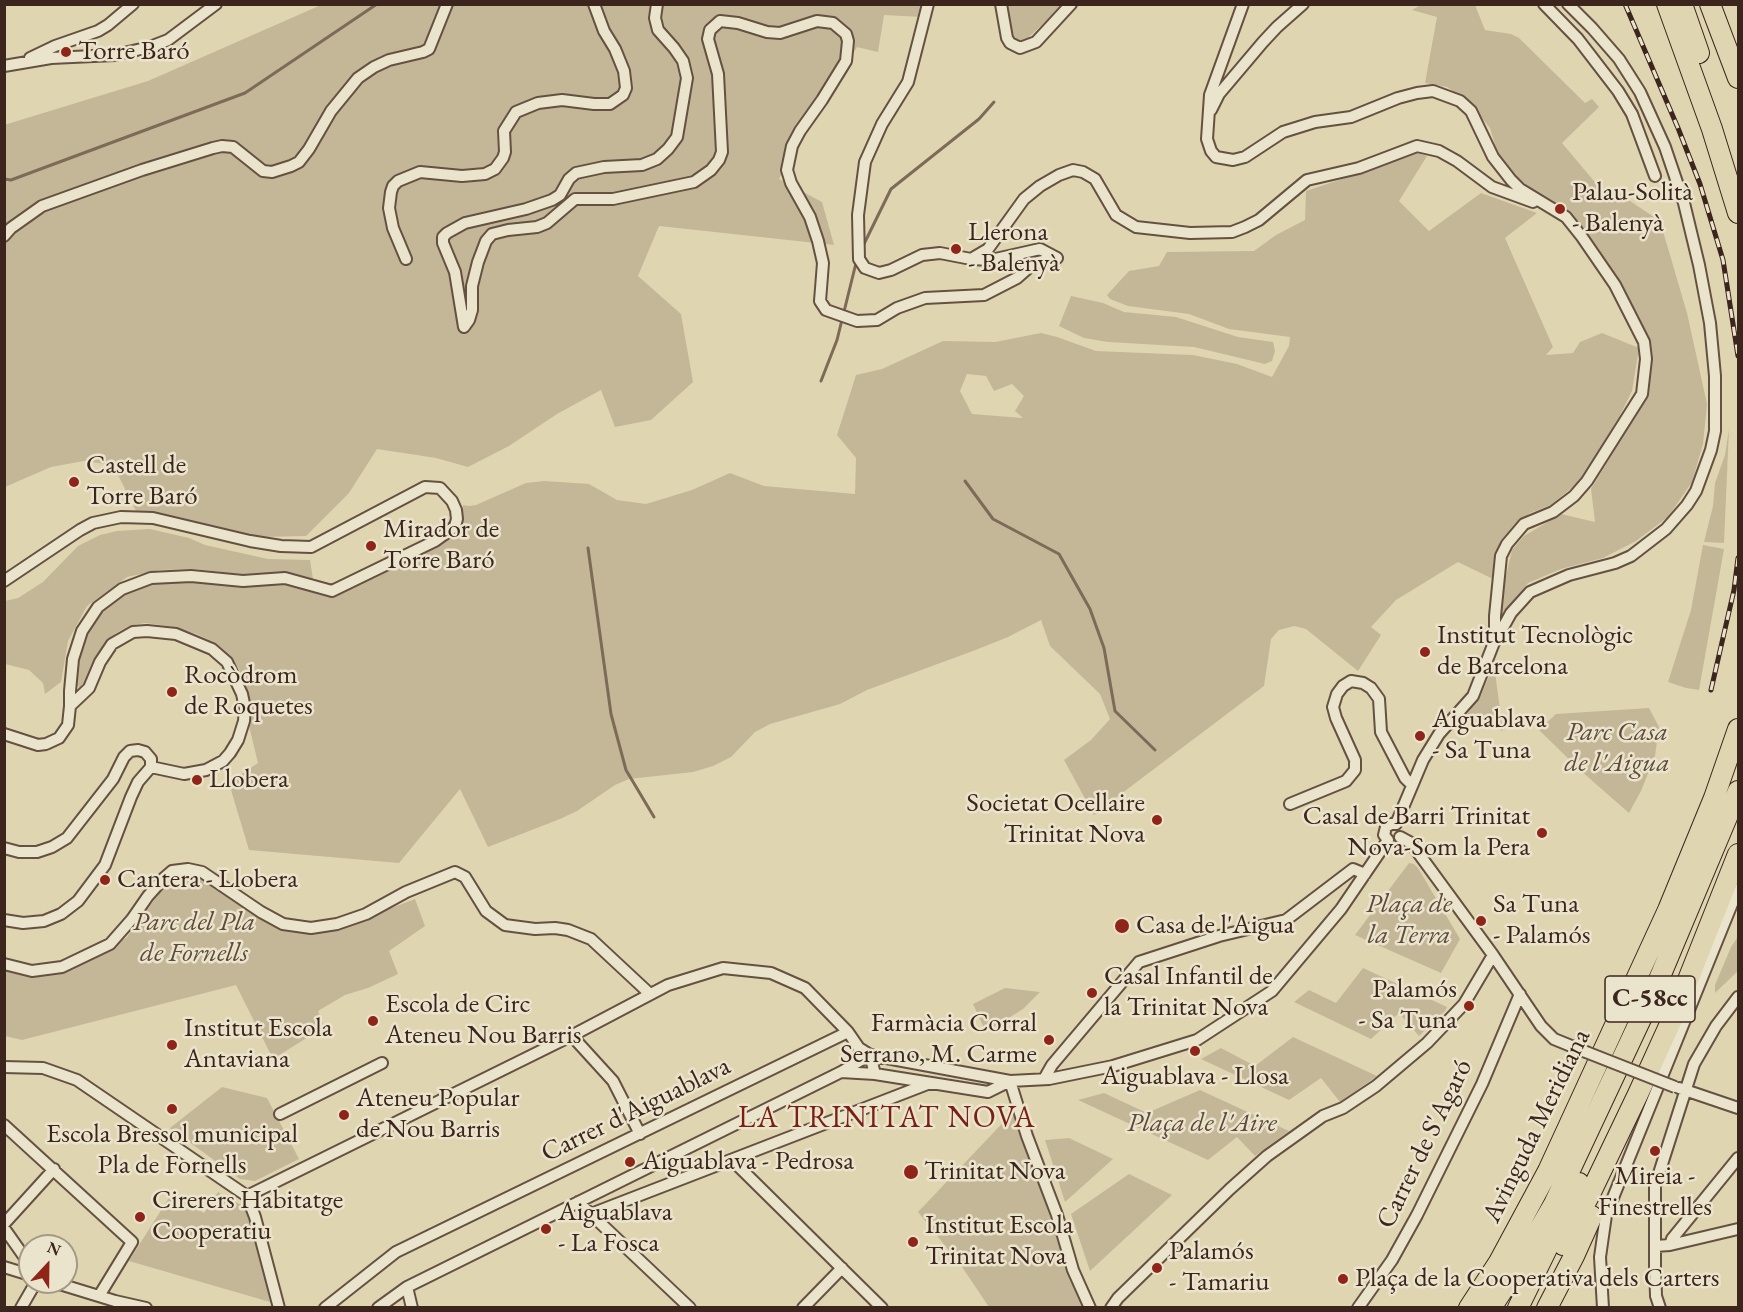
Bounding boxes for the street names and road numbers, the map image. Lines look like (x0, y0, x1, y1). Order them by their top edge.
road number: C-58cc (1605, 976, 1695, 1022)
street label: Avinguda Meridiana (1476, 1024, 1598, 1228)
street label: Carrer d'Aiguablava (536, 1050, 736, 1170)
street label: Carrer de S'Agaró (1370, 1054, 1480, 1234)

